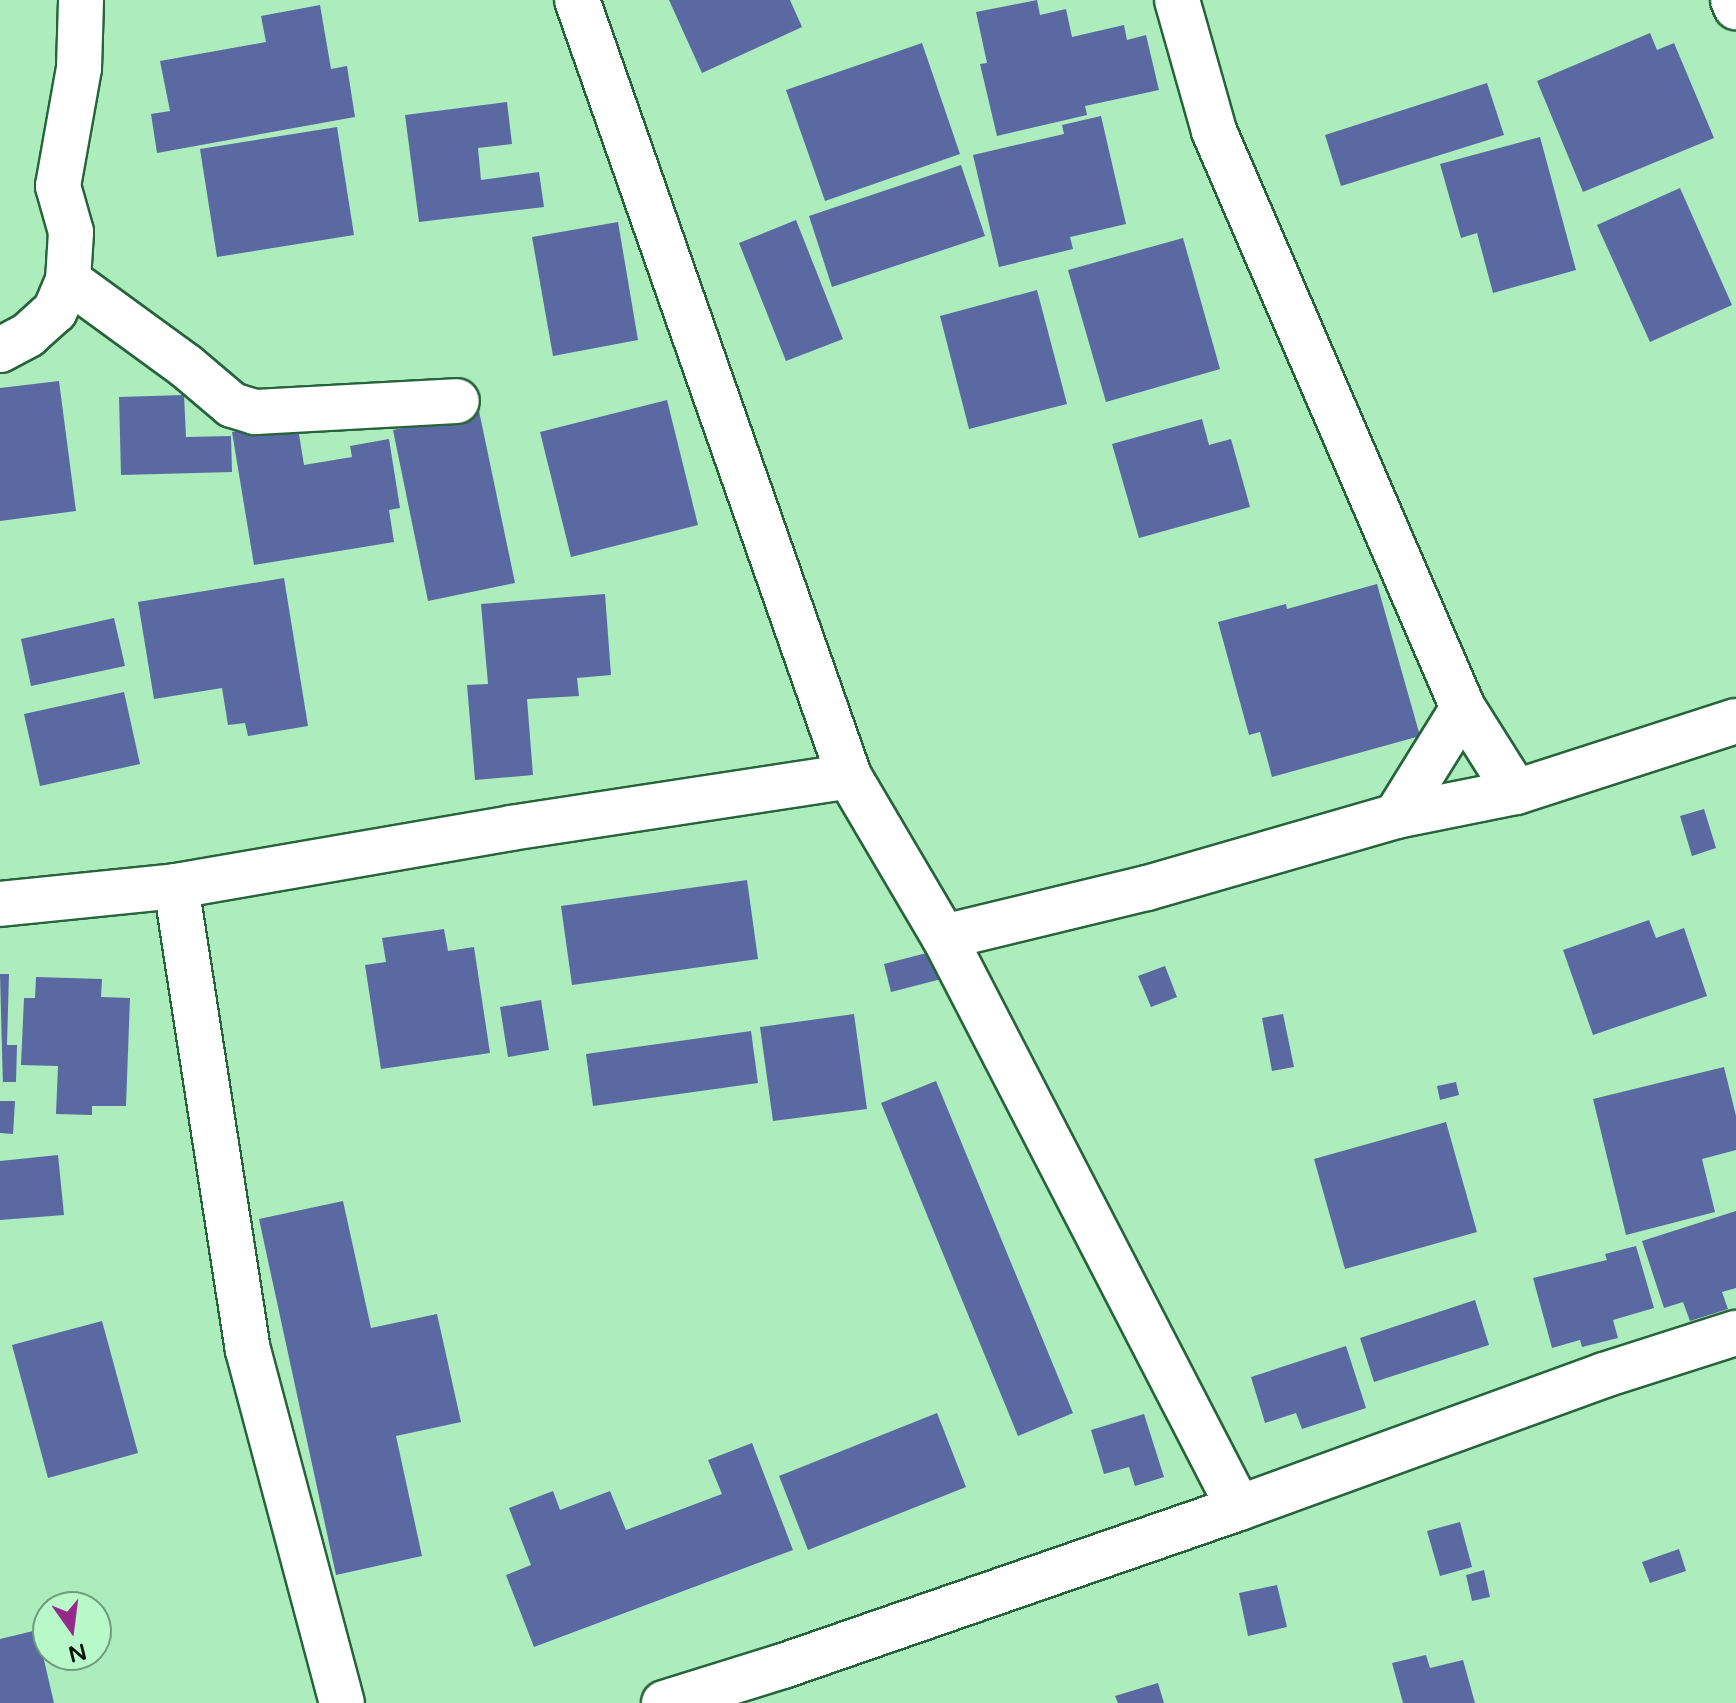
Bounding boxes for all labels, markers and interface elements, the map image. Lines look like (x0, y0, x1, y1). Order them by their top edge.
north arrow (32, 1591, 112, 1671)
text: N (66, 1638, 89, 1667)

